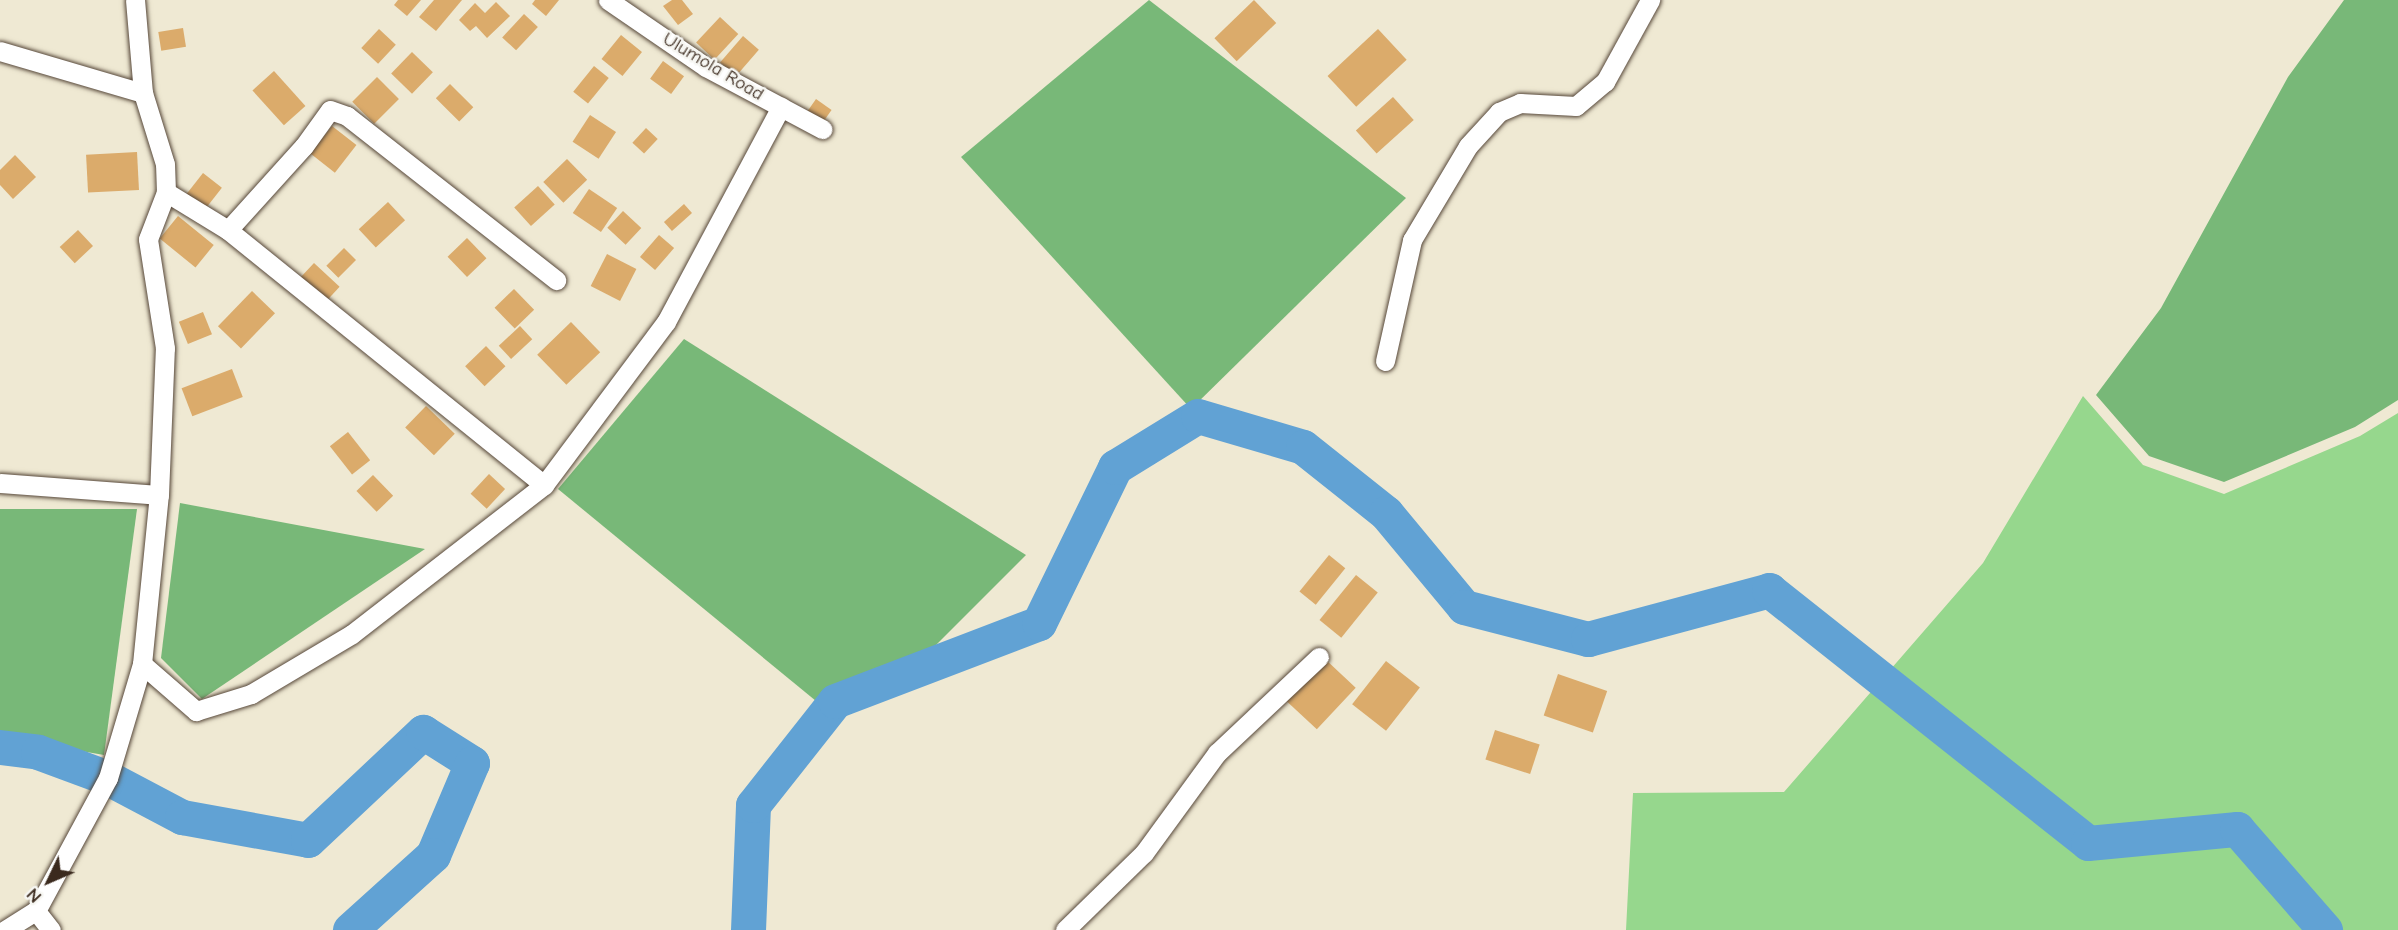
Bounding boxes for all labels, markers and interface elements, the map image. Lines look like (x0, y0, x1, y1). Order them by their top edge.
street label: Ulumola Road (658, 28, 768, 106)
north arrow (14, 846, 84, 916)
text: N (22, 883, 46, 908)

